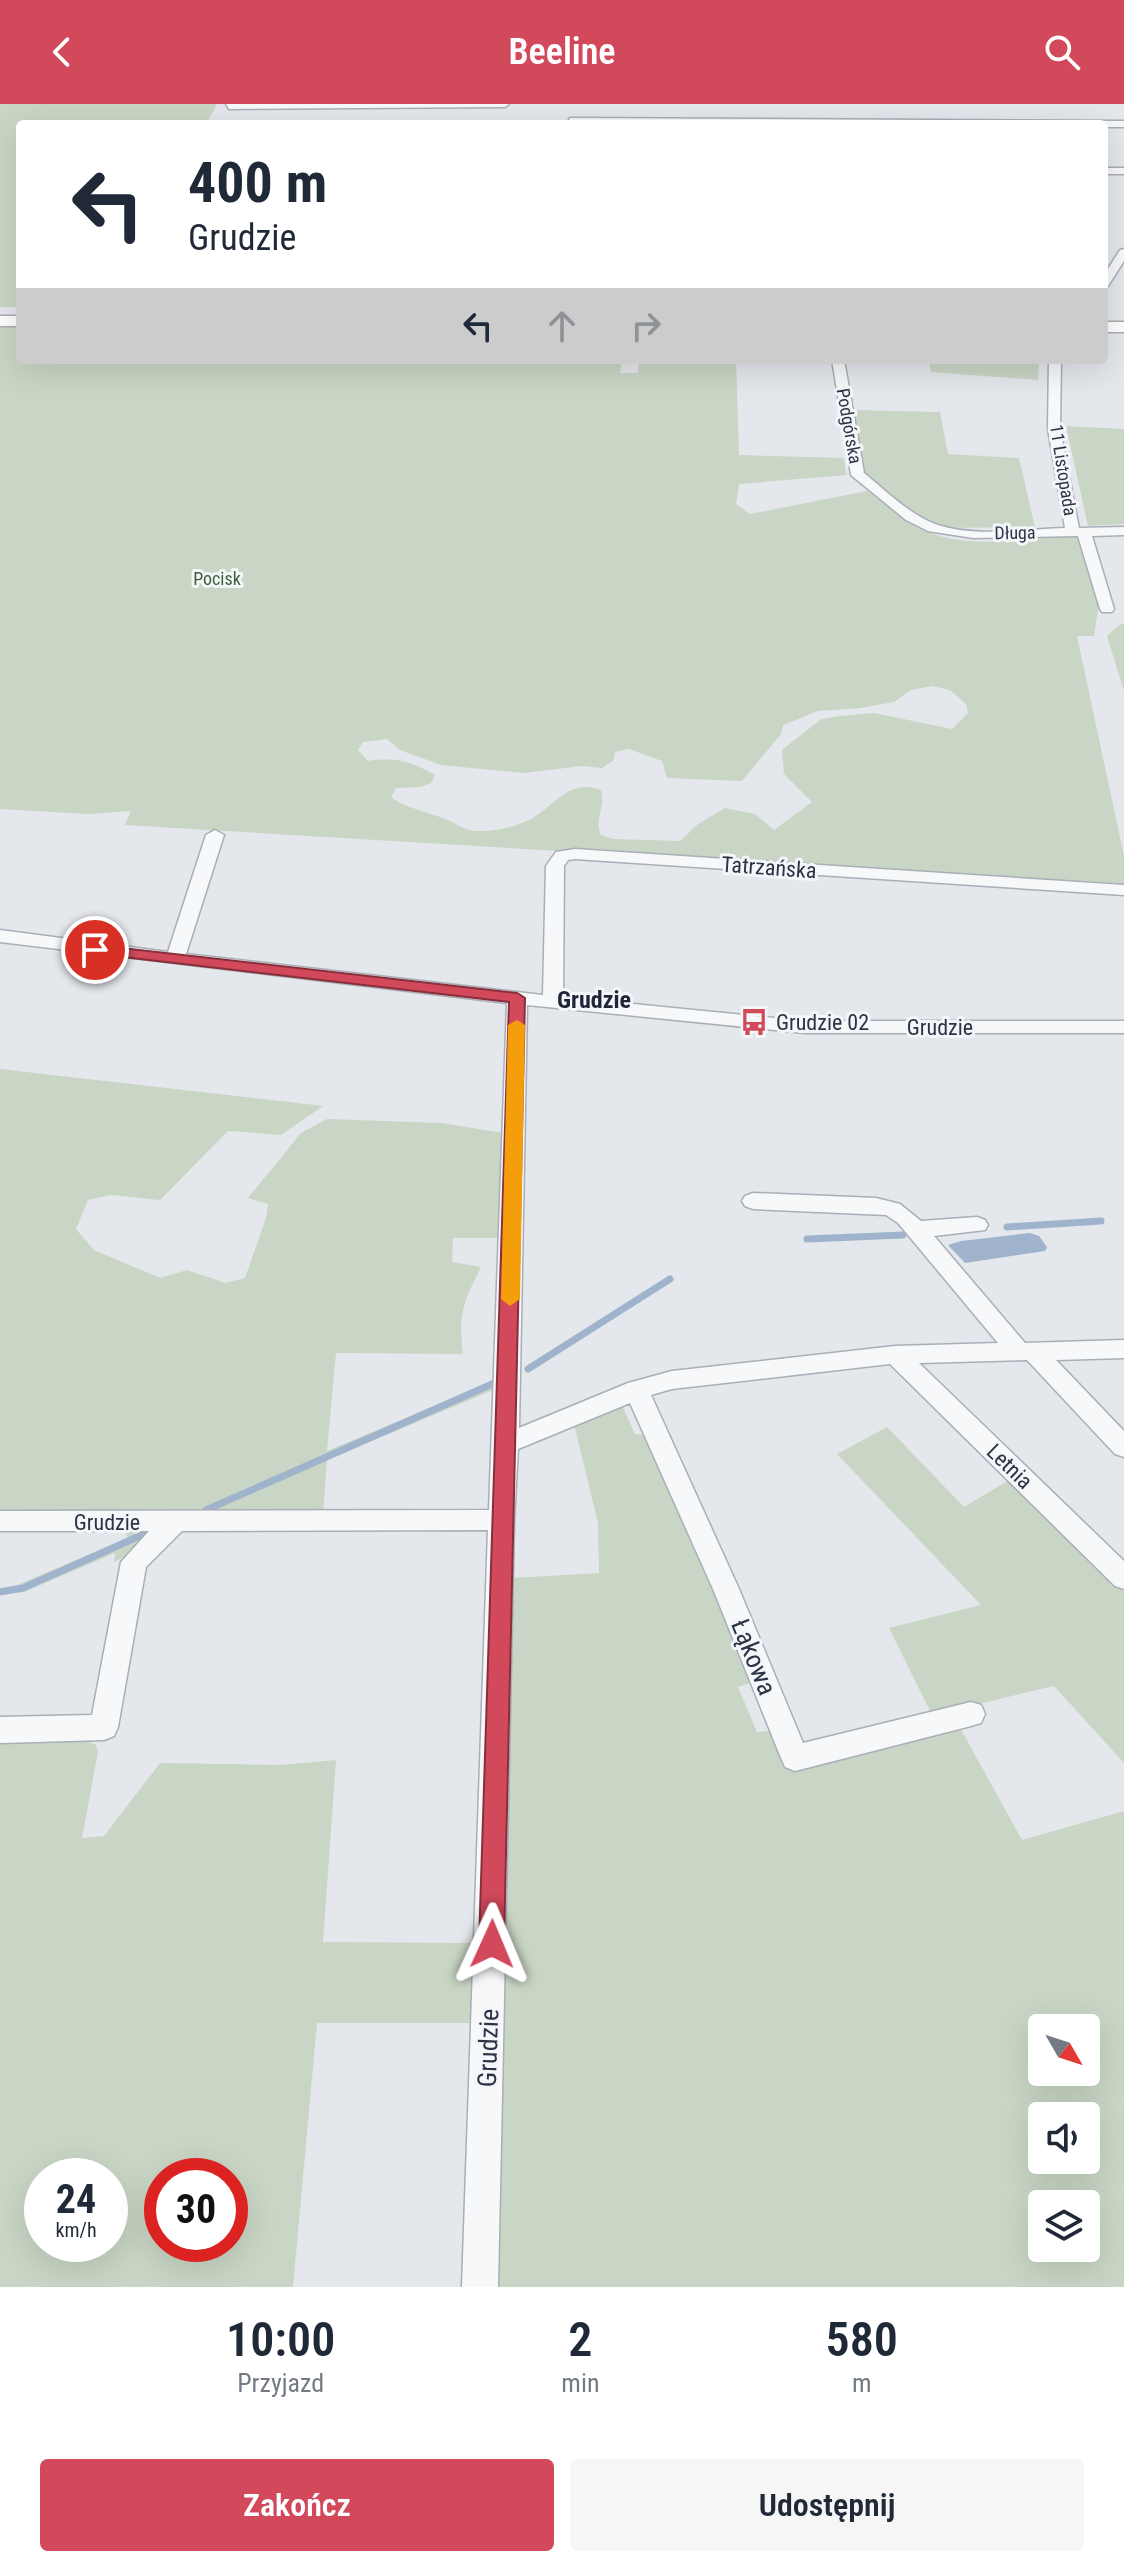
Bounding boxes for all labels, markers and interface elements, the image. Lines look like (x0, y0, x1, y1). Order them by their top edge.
icon: back (40, 30, 84, 74)
icon: search (1040, 30, 1084, 74)
text: Beeline (509, 31, 615, 73)
text: 400 m (188, 150, 327, 216)
icon: left (56, 152, 160, 256)
text: Grudzie (188, 217, 296, 259)
icon: left (456, 304, 500, 348)
icon: ahead (540, 304, 584, 348)
icon: right (624, 304, 668, 348)
street label: Podgórska (833, 387, 866, 465)
street label: 11 Listopada (1046, 423, 1081, 517)
street label: Długa (994, 522, 1036, 543)
park label: Pocisk (193, 568, 241, 589)
street label: Tatrzańska (721, 852, 817, 883)
pin (61, 916, 129, 984)
icon: arrive (73, 928, 117, 972)
district label: Grudzie (557, 986, 631, 1014)
bus stop icon: Grudzie 02 (739, 1007, 769, 1037)
place label: Grudzie 02 (776, 1010, 869, 1035)
street label: Grudzie (907, 1015, 973, 1040)
street label: Letnia (982, 1439, 1038, 1494)
street label: Grudzie (74, 1510, 140, 1535)
street label: Łąkowa (725, 1615, 783, 1699)
position arrow (450, 1902, 534, 1986)
street label: Grudzie (472, 2008, 504, 2088)
north arrow (1028, 2014, 1100, 2086)
map controls (1028, 2014, 1100, 2262)
button: sound (1028, 2102, 1100, 2174)
speed limit sign: 30 (144, 2158, 248, 2262)
text: 24 (56, 2176, 96, 2223)
button: layers (1028, 2190, 1100, 2262)
text: km/h (55, 2218, 97, 2242)
text: 10:00 (226, 2311, 335, 2368)
text: 2 (568, 2311, 592, 2368)
text: 580 (826, 2311, 898, 2368)
text: Przyjazd (237, 2368, 324, 2398)
text: min (561, 2368, 599, 2398)
text: m (852, 2368, 872, 2398)
button: Zakończ (40, 2459, 554, 2551)
button: Udostępnij (570, 2459, 1084, 2551)

